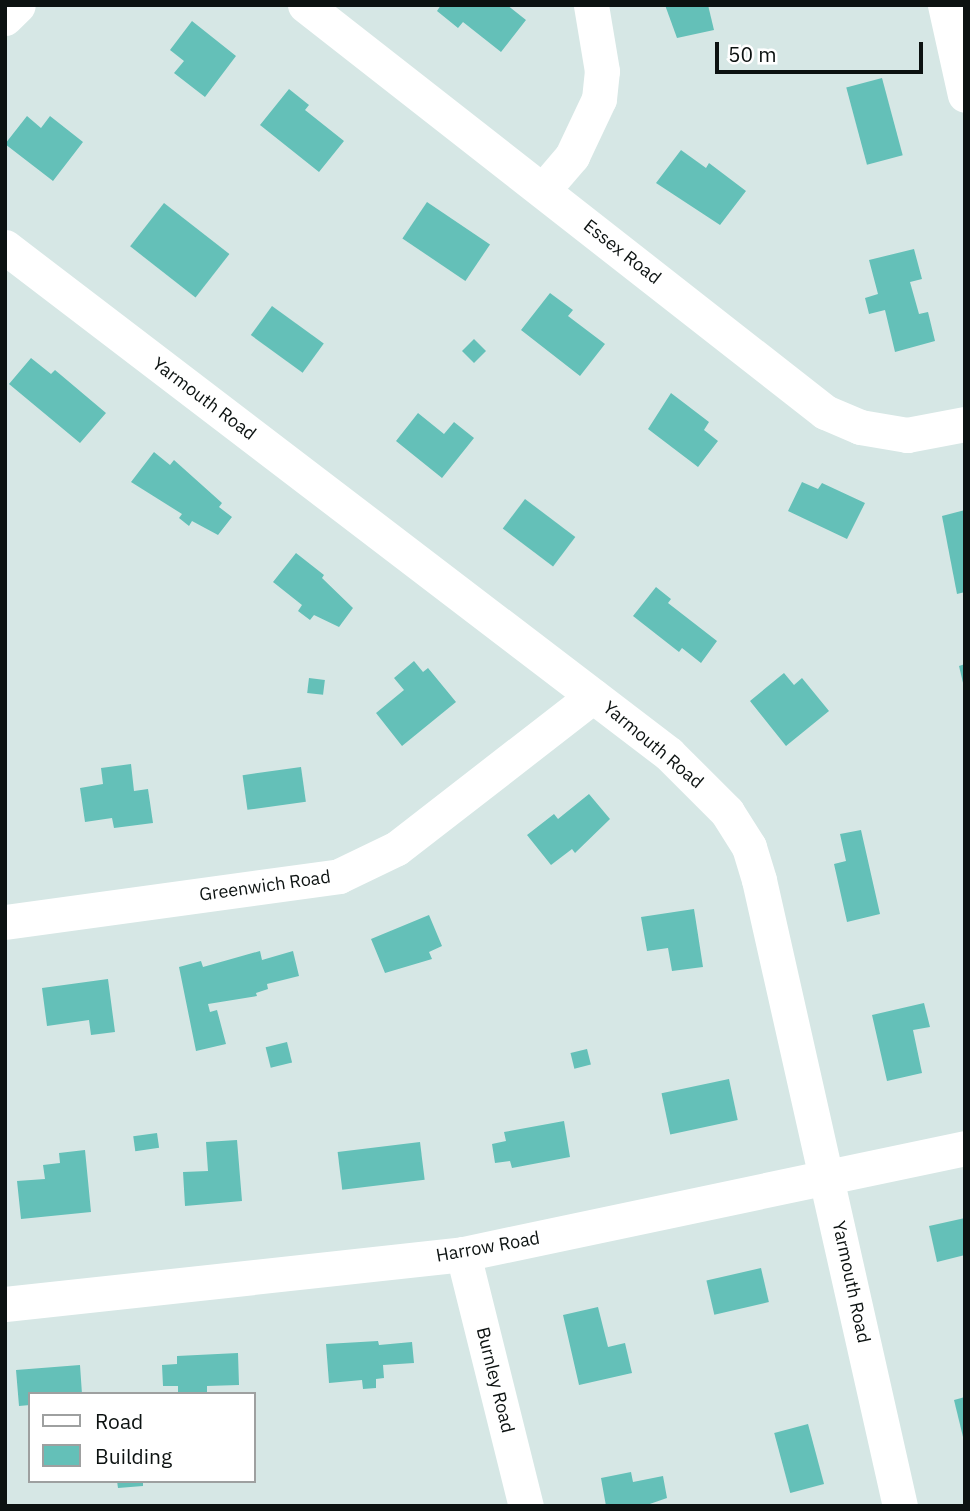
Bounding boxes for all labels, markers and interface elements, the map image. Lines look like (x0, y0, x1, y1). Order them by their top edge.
scale bar (718, 28, 926, 72)
text: 50 m (728, 40, 777, 68)
street label: Essex Road (579, 215, 665, 289)
street label: Yarmouth Road (148, 353, 260, 445)
street label: Yarmouth Road (598, 697, 708, 793)
street label: Greenwich Road (198, 866, 332, 906)
street label: Yarmouth Road (828, 1219, 874, 1345)
street label: Harrow Road (434, 1227, 542, 1267)
street label: Burnley Road (471, 1325, 519, 1435)
legend (28, 1392, 256, 1483)
text: Road (95, 1407, 143, 1435)
text: Building (95, 1442, 172, 1470)

